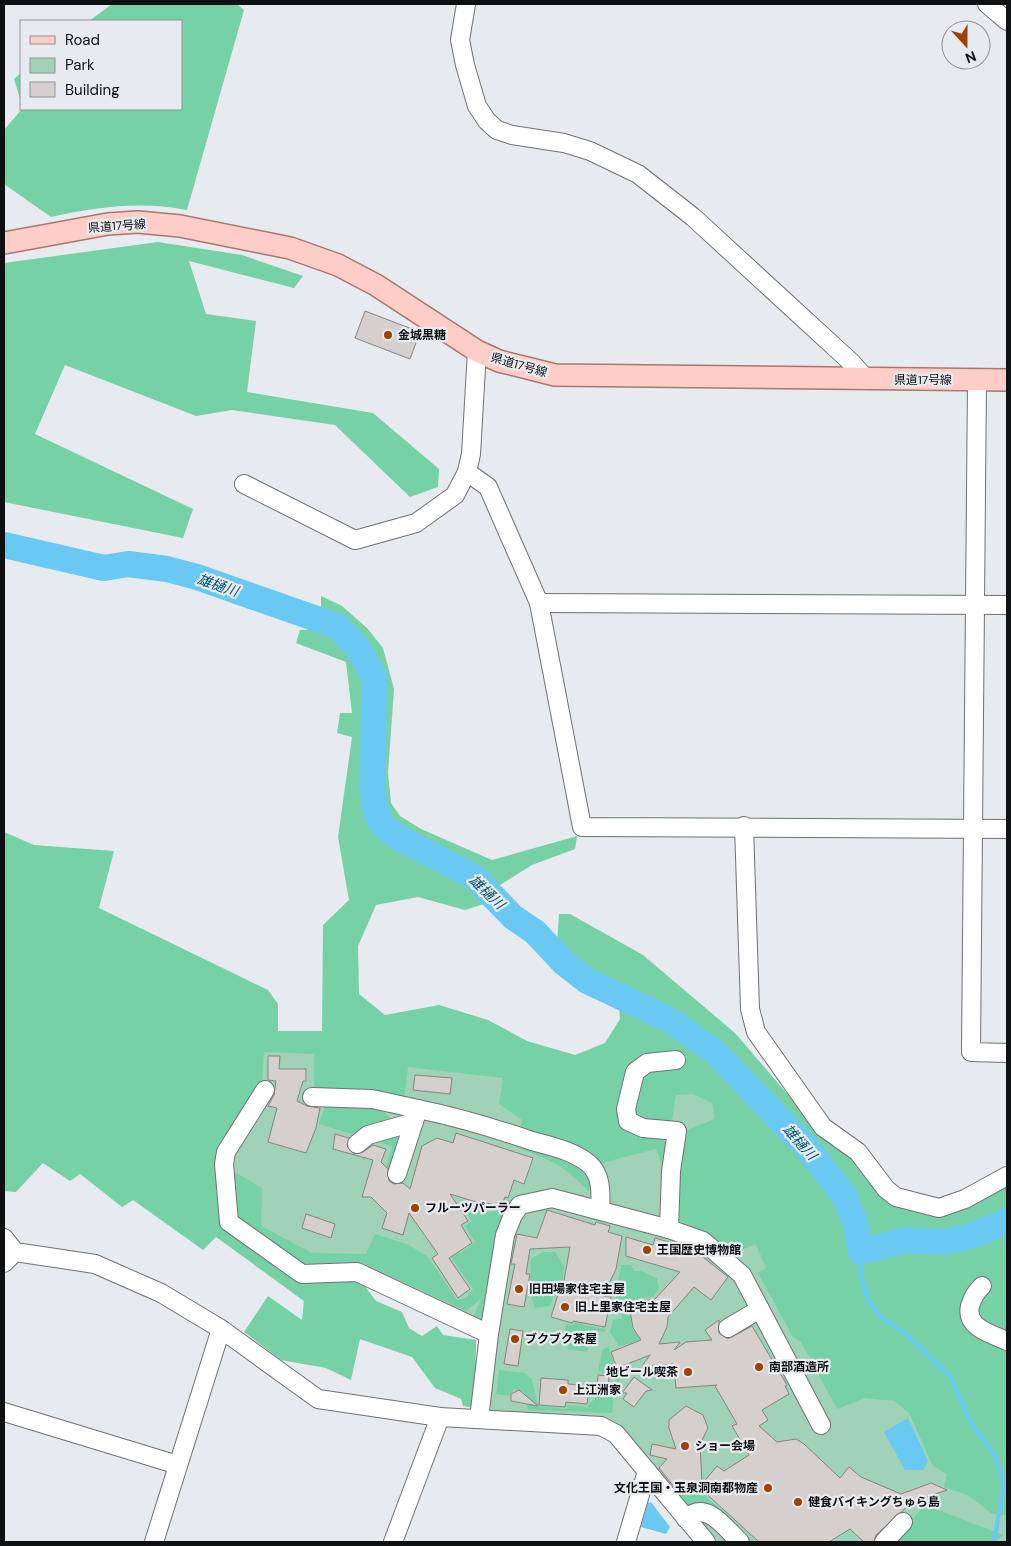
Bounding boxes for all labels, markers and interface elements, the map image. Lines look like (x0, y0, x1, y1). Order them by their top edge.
legend (20, 20, 182, 110)
north arrow (941, 20, 991, 70)
text: Road (65, 30, 100, 50)
text: N (963, 47, 979, 67)
text: Park (65, 55, 95, 75)
text: Building (65, 80, 120, 100)
street label: 県道17号線 (87, 216, 147, 236)
place label: 金城黒糖 (398, 327, 446, 343)
marker: 金城黒糖 (382, 329, 394, 341)
street label: 県道17号線 (489, 349, 549, 381)
street label: 県道17号線 (894, 372, 952, 388)
water label: 雄樋川 (195, 570, 243, 601)
water label: 雄樋川 (466, 871, 510, 914)
water label: 雄樋川 (779, 1120, 822, 1165)
place label: フルーツパーラー (425, 1200, 521, 1216)
marker: フルーツパーラー (409, 1202, 421, 1214)
place label: 王国歴史博物館 (657, 1242, 741, 1258)
marker: 王国歴史博物館 (641, 1244, 653, 1256)
place label: 旧田場家住宅主屋 (529, 1281, 625, 1297)
marker: 旧田場家住宅主屋 (513, 1283, 525, 1295)
place label: 旧上里家住宅主屋 (575, 1299, 671, 1315)
marker: 旧上里家住宅主屋 (559, 1301, 571, 1313)
place label: ブクブク茶屋 (525, 1331, 597, 1347)
marker: ブクブク茶屋 (509, 1333, 521, 1345)
place label: 南部酒造所 (769, 1359, 829, 1375)
marker: 南部酒造所 (753, 1361, 765, 1373)
place label: 地ビール喫茶 (606, 1364, 678, 1380)
marker: 地ビール喫茶 (682, 1366, 694, 1378)
place label: 上江洲家 (573, 1382, 621, 1398)
marker: 上江洲家 (557, 1384, 569, 1396)
place label: ショー会場 (695, 1438, 755, 1454)
marker: ショー会場 (679, 1440, 691, 1452)
place label: 文化王国・玉泉洞南都物産 (614, 1480, 758, 1496)
marker: 文化王国・玉泉洞南都物産 (762, 1482, 774, 1494)
place label: 健食バイキングちゅら島 (808, 1494, 940, 1510)
marker: 健食バイキングちゅら島 (792, 1496, 804, 1508)

